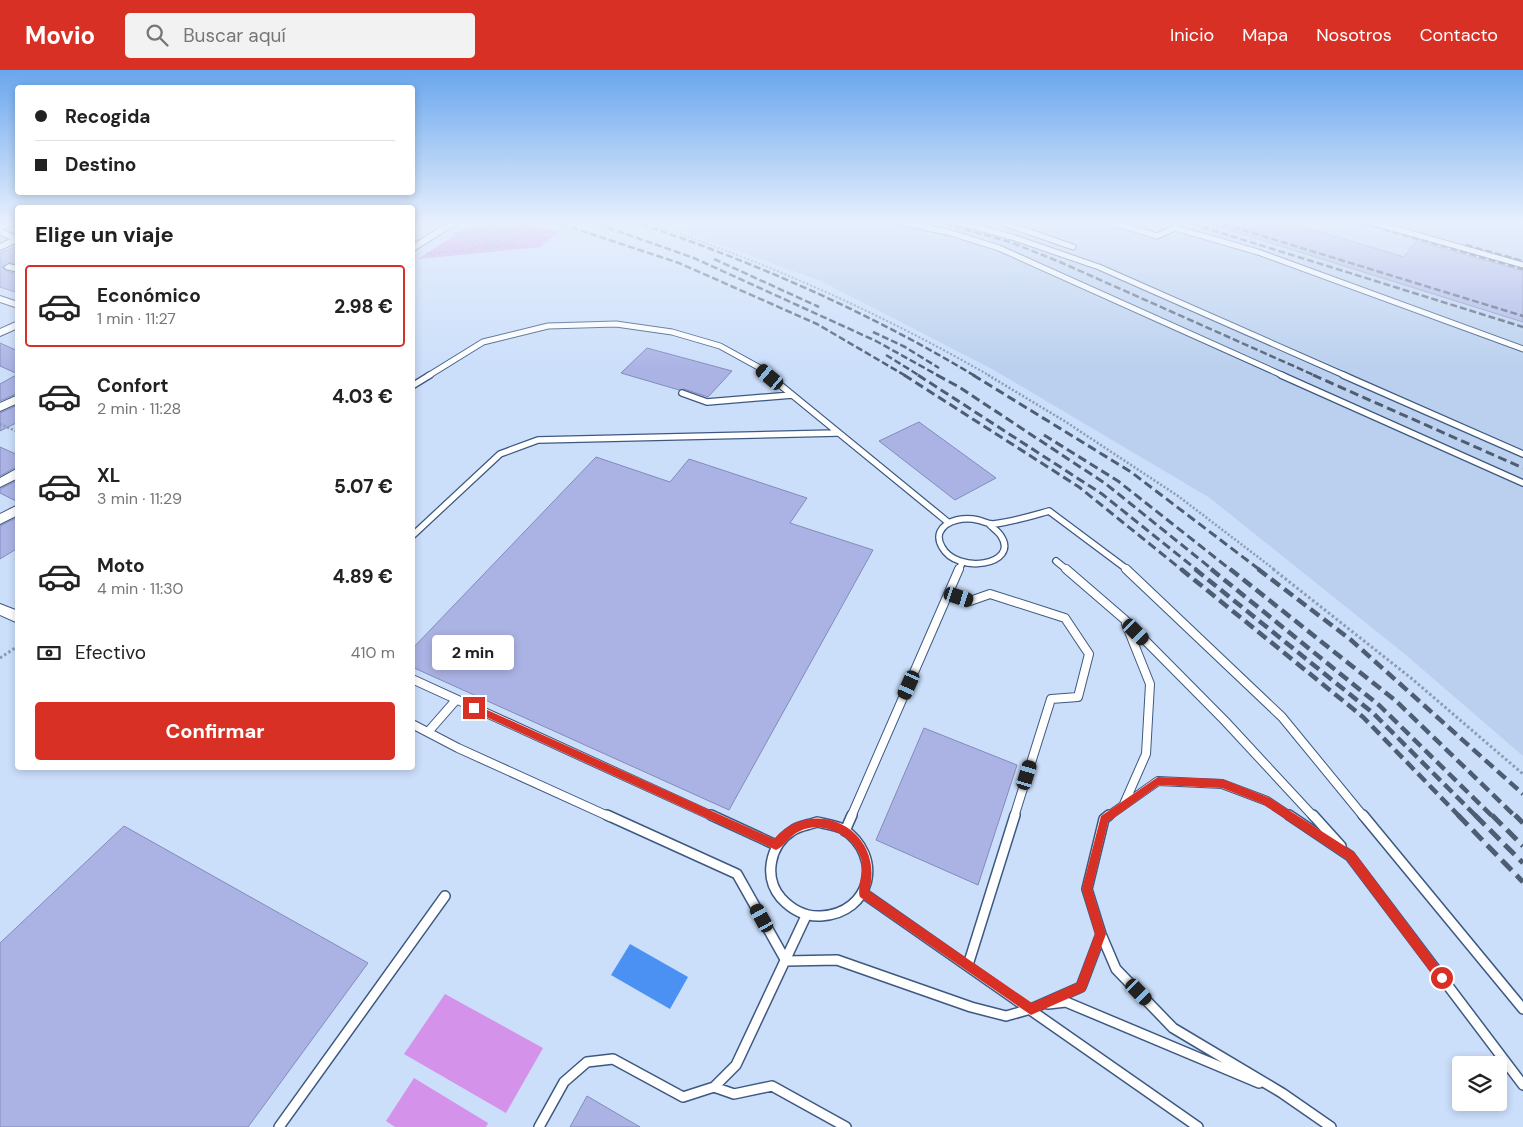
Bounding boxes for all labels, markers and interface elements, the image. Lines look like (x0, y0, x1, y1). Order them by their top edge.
search box (125, 13, 475, 58)
text: Movio (25, 20, 95, 51)
icon: search (143, 21, 171, 49)
text: Buscar aquí (183, 23, 286, 48)
text: Inicio (1170, 23, 1214, 47)
text: Mapa (1242, 23, 1288, 47)
text: Nosotros (1316, 23, 1392, 47)
text: Contacto (1420, 23, 1498, 47)
text: Recogida (65, 104, 150, 129)
text: Destino (65, 152, 136, 177)
text: Elige un viaje (35, 220, 174, 249)
text: Económico (97, 283, 201, 308)
icon: car (37, 284, 82, 329)
text: 2.98 € (334, 294, 393, 319)
text: 1 min · 11:27 (97, 308, 176, 329)
car (753, 362, 786, 392)
text: Confort (97, 373, 169, 398)
icon: car (37, 374, 82, 419)
text: 4.03 € (332, 384, 393, 409)
text: 2 min · 11:28 (97, 398, 181, 419)
text: XL (97, 463, 120, 488)
icon: car (37, 464, 82, 509)
text: 5.07 € (334, 474, 393, 499)
text: 3 min · 11:29 (97, 488, 182, 509)
text: Moto (97, 553, 145, 578)
icon: car (37, 554, 82, 599)
text: 4.89 € (333, 564, 393, 589)
text: 4 min · 11:30 (97, 578, 184, 599)
car (942, 585, 975, 609)
car (1120, 616, 1151, 648)
callout: 2 min (433, 636, 515, 670)
icon: cash (35, 639, 63, 667)
text: Efectivo (75, 640, 146, 665)
text: 410 m (351, 642, 395, 663)
text: 2 min (452, 642, 494, 663)
car (896, 668, 921, 702)
route end (463, 697, 485, 719)
button: Confirmar (35, 702, 395, 760)
car (1015, 758, 1038, 792)
car (748, 901, 775, 935)
route start (1431, 967, 1453, 989)
car (1123, 976, 1154, 1008)
map controls (1452, 1056, 1507, 1111)
button: layers (1452, 1056, 1507, 1111)

